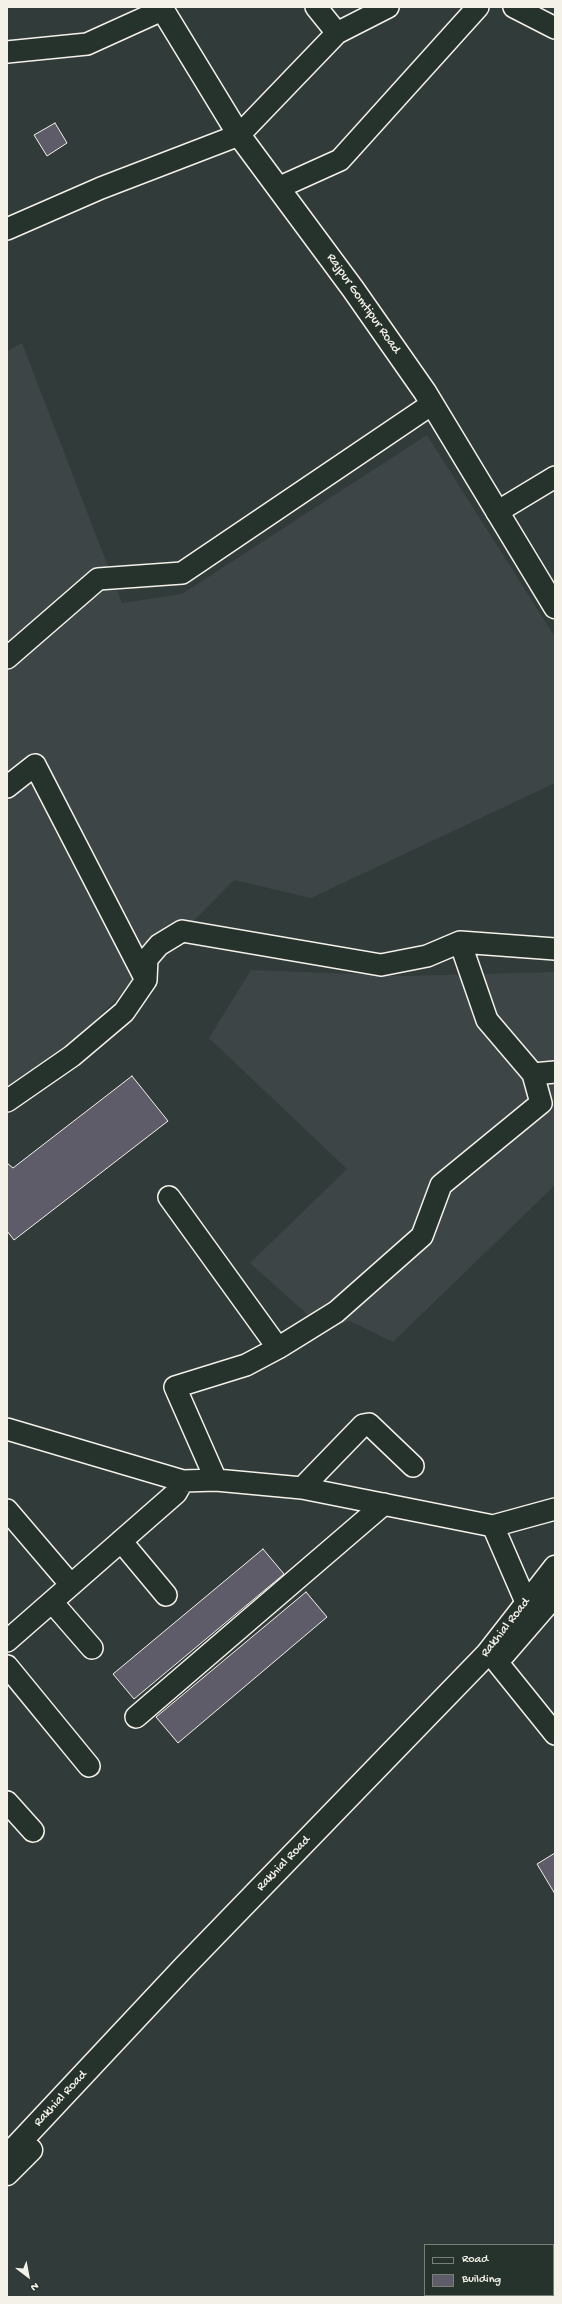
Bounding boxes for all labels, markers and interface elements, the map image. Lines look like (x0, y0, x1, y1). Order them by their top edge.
street label: Rajpur Gomtipur Road (323, 251, 403, 357)
street label: Rakhial Road (478, 1595, 534, 1661)
street label: Rakhial Road (254, 1833, 314, 1895)
street label: Rakhial Road (31, 2068, 91, 2130)
legend (424, 2244, 554, 2296)
text: Road (462, 2253, 488, 2267)
north arrow (8, 2256, 48, 2296)
text: Building (462, 2273, 501, 2287)
text: N (28, 2279, 41, 2293)

